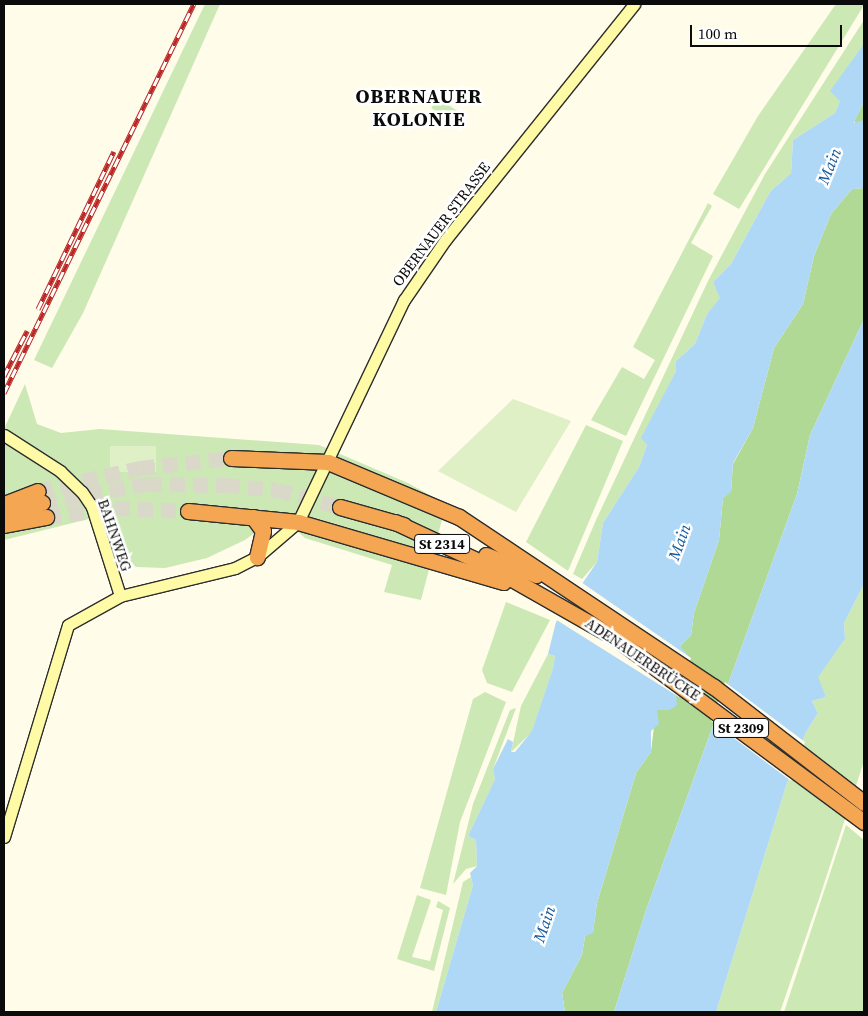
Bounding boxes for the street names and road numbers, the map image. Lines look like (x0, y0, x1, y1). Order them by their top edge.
street label: OBERNAUER STRASSE (388, 158, 494, 290)
street label: BAHNWEG (94, 496, 136, 574)
road number: St 2314 (413, 532, 471, 556)
street label: ADENAUERBRÜCKE (582, 614, 704, 704)
road number: St 2309 (712, 716, 770, 740)

